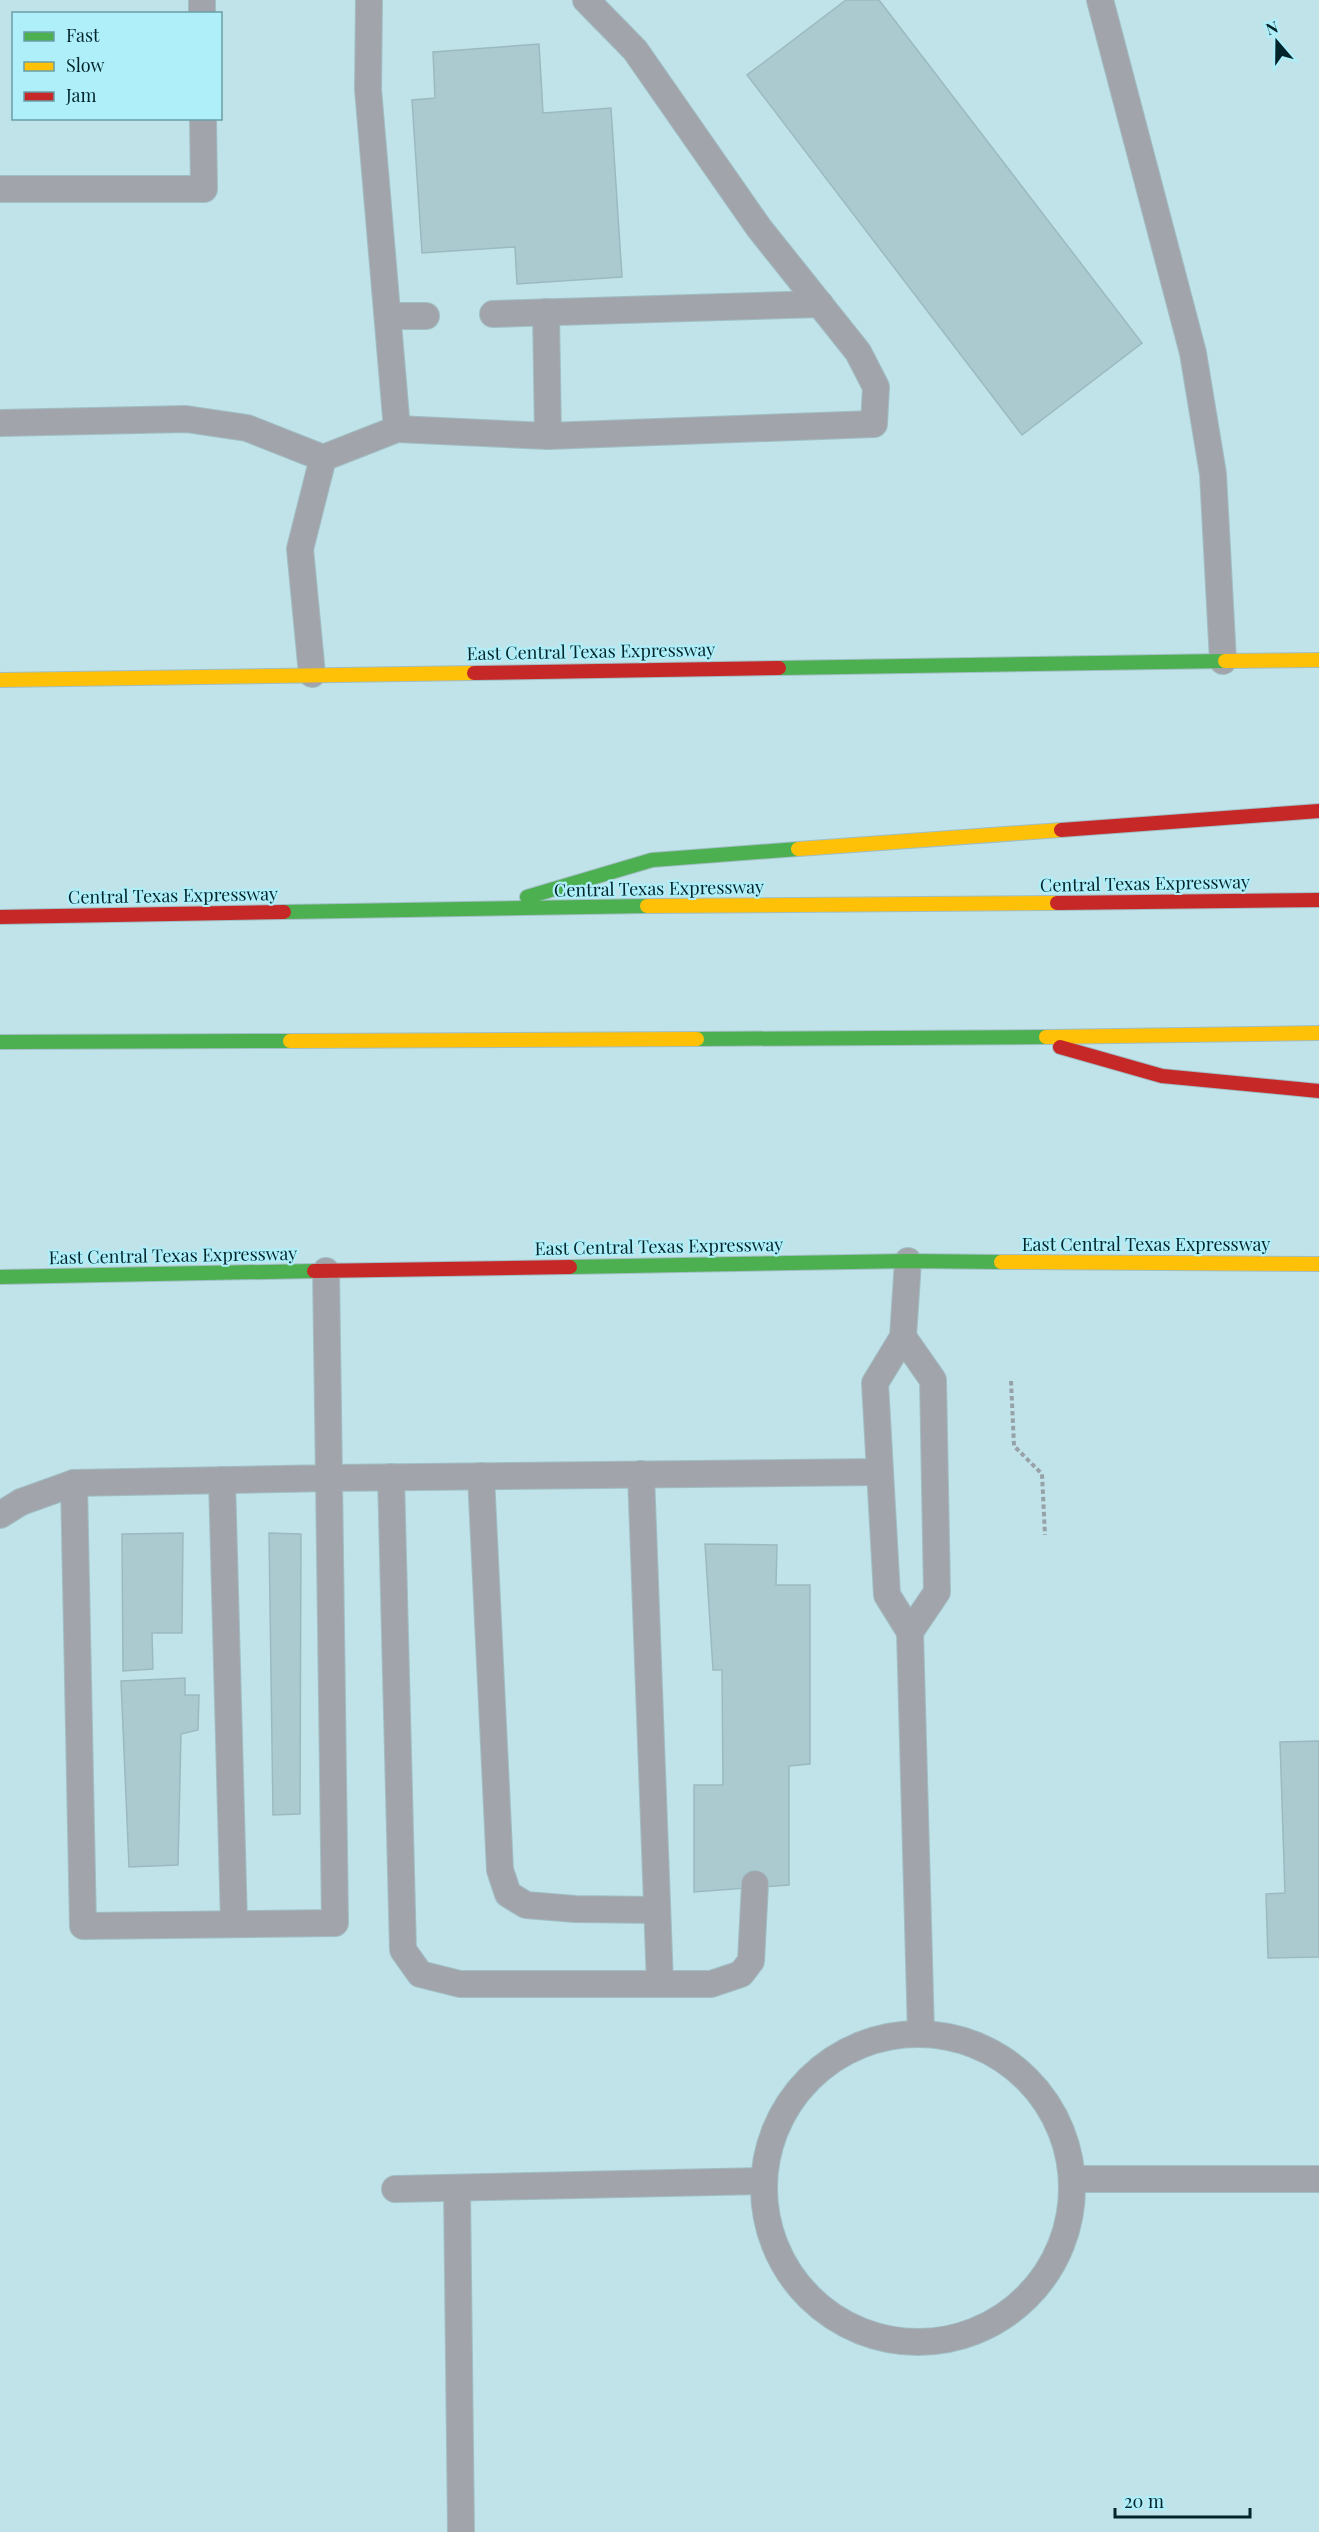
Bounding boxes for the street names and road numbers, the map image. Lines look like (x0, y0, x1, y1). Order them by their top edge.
street label: East Central Texas Expressway (466, 637, 716, 665)
street label: Central Texas Expressway (1040, 869, 1250, 897)
street label: Central Texas Expressway (554, 874, 764, 902)
street label: Central Texas Expressway (68, 881, 278, 909)
street label: East Central Texas Expressway (534, 1232, 784, 1260)
street label: East Central Texas Expressway (1022, 1232, 1270, 1256)
street label: East Central Texas Expressway (48, 1241, 298, 1269)

